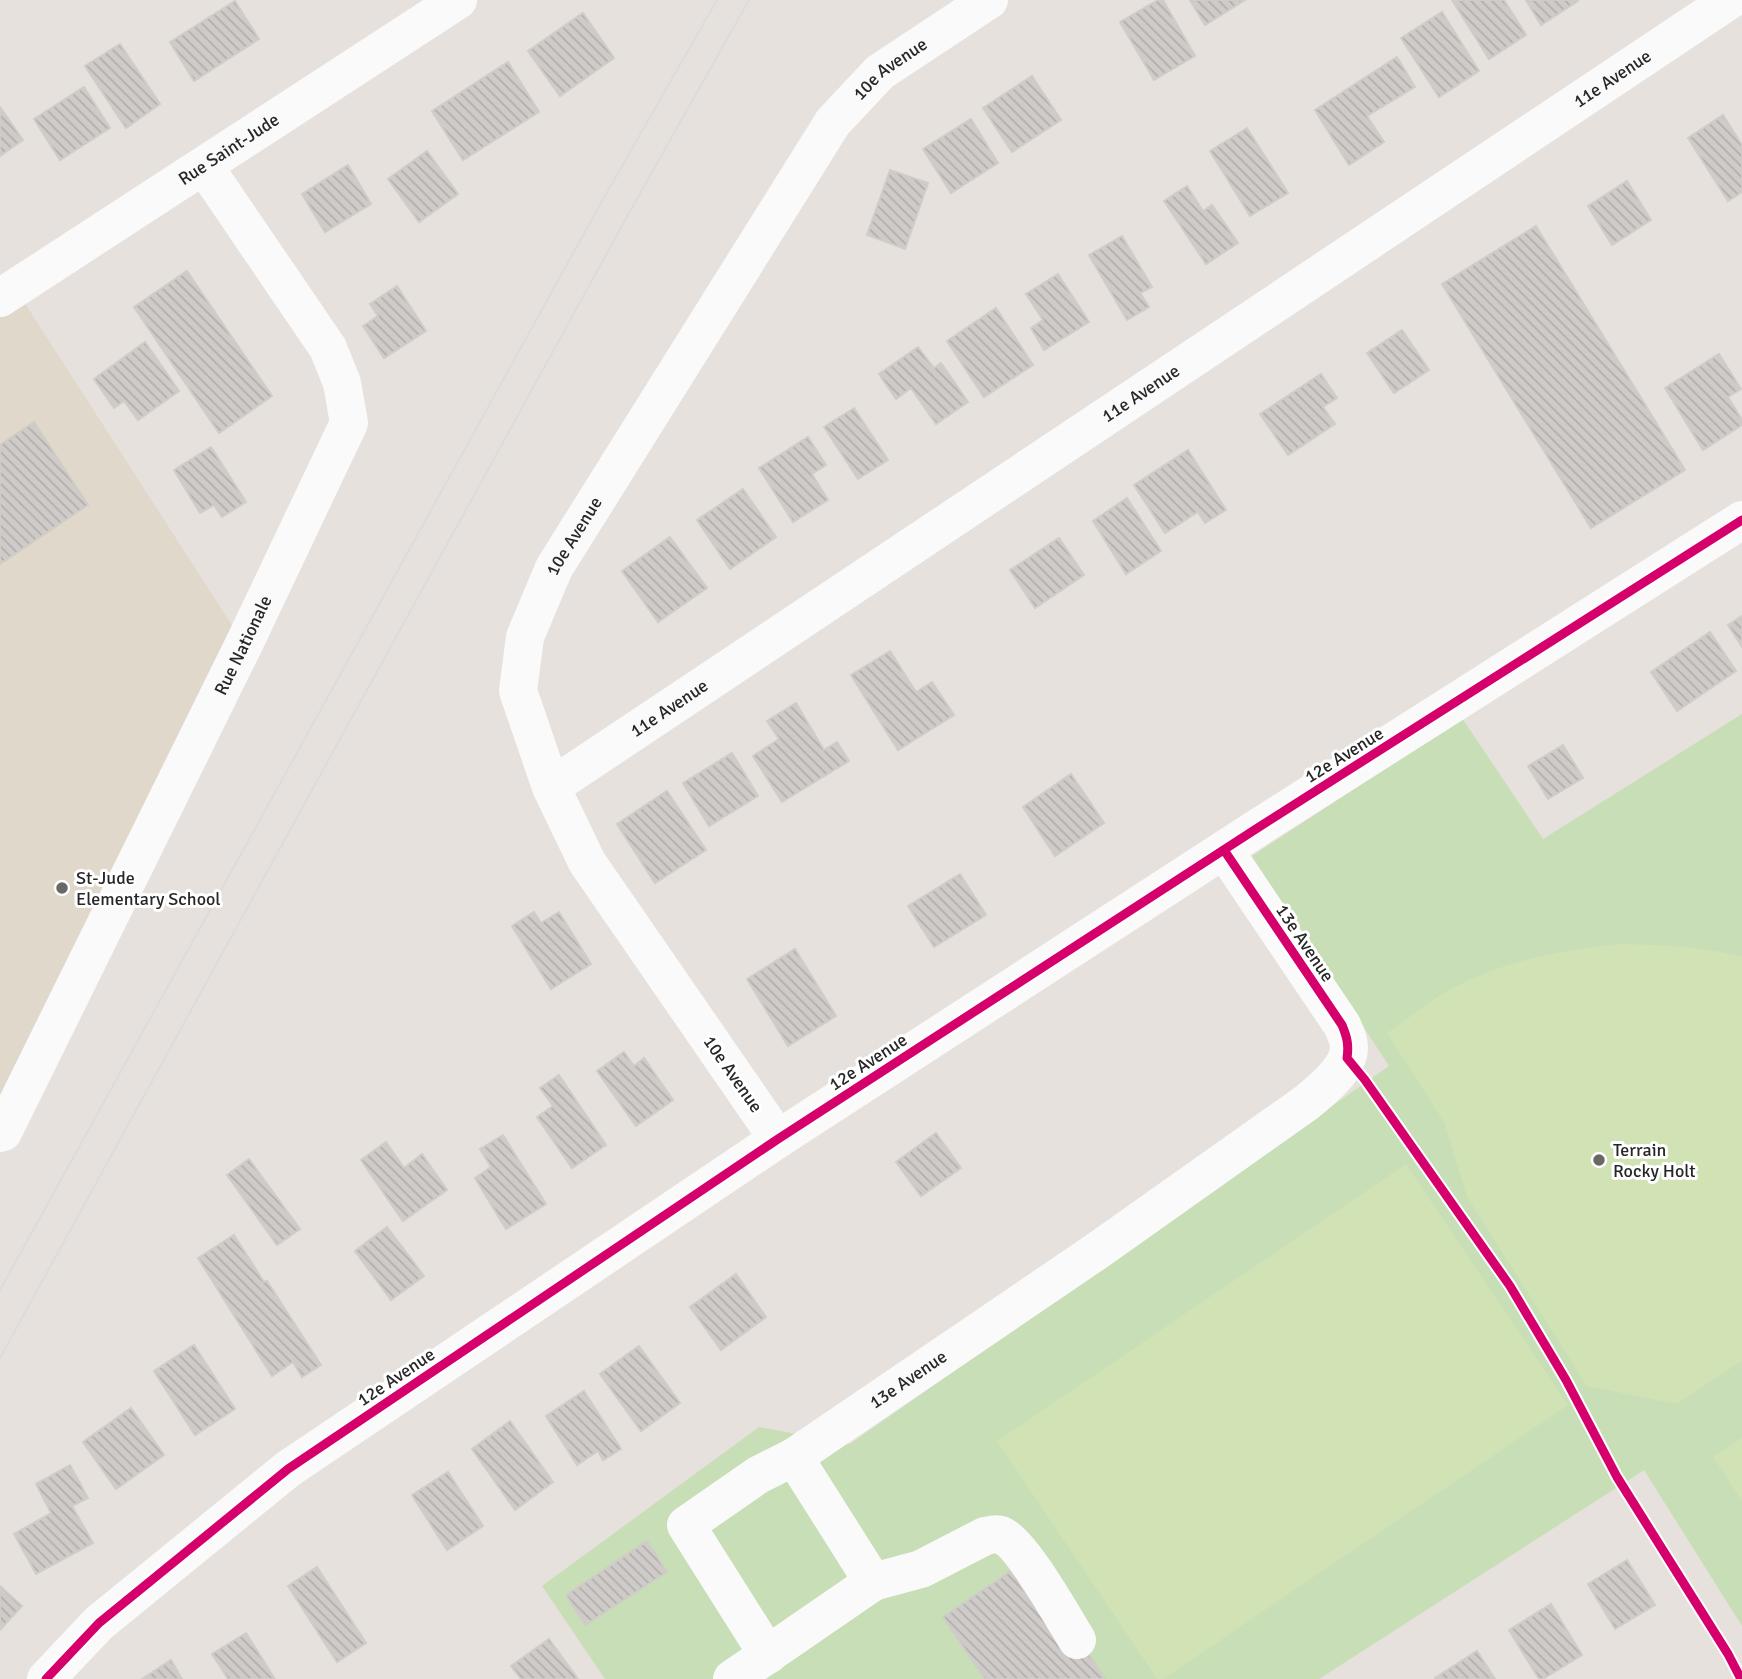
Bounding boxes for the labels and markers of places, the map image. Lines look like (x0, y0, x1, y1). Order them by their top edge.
place label: St-Jude Elementary School (76, 867, 221, 910)
marker: St-Jude Elementary School (54, 880, 70, 896)
place label: Terrain Rocky Holt (1613, 1139, 1696, 1182)
marker: Terrain Rocky Holt (1591, 1152, 1607, 1168)

